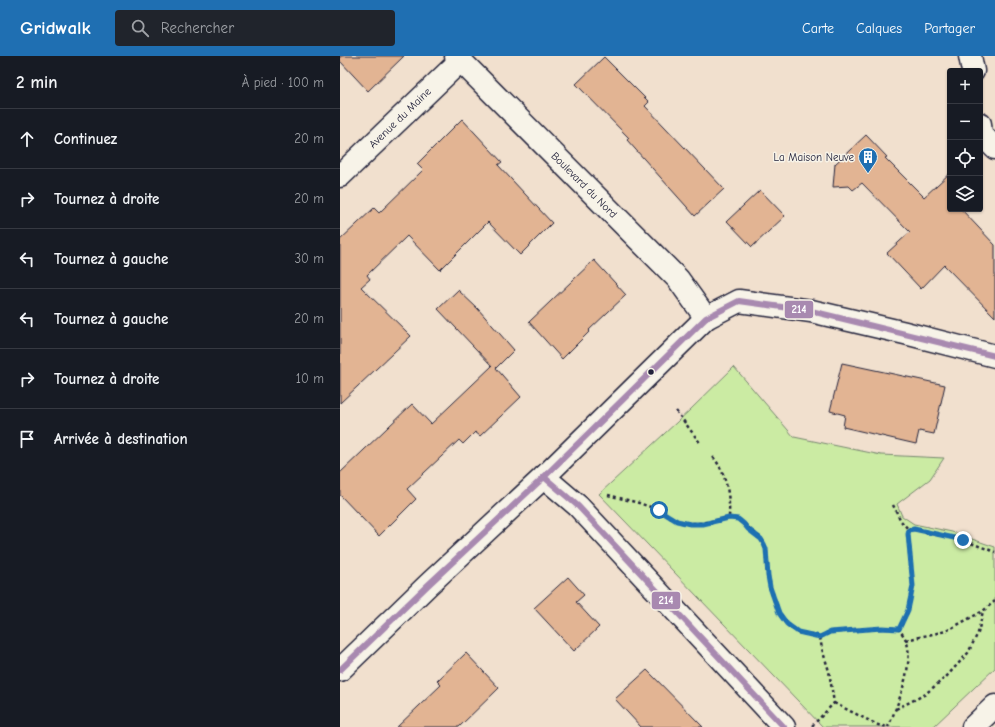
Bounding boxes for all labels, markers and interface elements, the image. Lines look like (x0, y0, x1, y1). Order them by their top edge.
search box (115, 10, 395, 46)
text: Gridwalk (20, 17, 91, 39)
icon: search (129, 17, 151, 39)
text: Rechercher (161, 19, 234, 37)
text: Carte (802, 20, 834, 37)
text: Calques (856, 20, 902, 37)
text: Partager (924, 20, 975, 37)
map controls (947, 68, 983, 212)
button: + (947, 68, 983, 104)
text: 2 min (16, 73, 57, 92)
text: À pied · 100 m (242, 75, 324, 90)
street label: Avenue du Maine (366, 85, 434, 151)
button: − (947, 104, 983, 140)
icon: ahead (16, 128, 38, 150)
text: Continuez (54, 130, 117, 148)
text: 20 m (294, 131, 324, 146)
button: locate (947, 140, 983, 176)
building icon: La Maison Neuve (857, 146, 879, 174)
street label: Boulevard du Nord (548, 149, 620, 221)
place label: La Maison Neuve (774, 151, 854, 164)
button: layers (947, 176, 983, 212)
icon: right (16, 188, 38, 210)
text: Tournez à droite (54, 190, 159, 208)
text: 20 m (294, 191, 324, 206)
icon: left (16, 248, 38, 270)
text: Tournez à gauche (54, 250, 168, 268)
text: 30 m (294, 251, 324, 266)
line badge: 214 (784, 300, 814, 319)
text: 214 (792, 303, 806, 316)
icon: left (16, 308, 38, 330)
text: Tournez à gauche (54, 310, 168, 328)
text: 20 m (294, 311, 324, 326)
unlabelled marker (646, 367, 656, 377)
icon: right (16, 368, 38, 390)
text: Tournez à droite (54, 370, 159, 388)
text: 10 m (296, 371, 324, 386)
icon: arrive (16, 428, 38, 450)
text: Arrivée à destination (54, 430, 188, 448)
route start (650, 501, 668, 519)
route end (954, 531, 972, 549)
line badge: 214 (651, 591, 681, 610)
text: 214 (659, 594, 673, 607)

